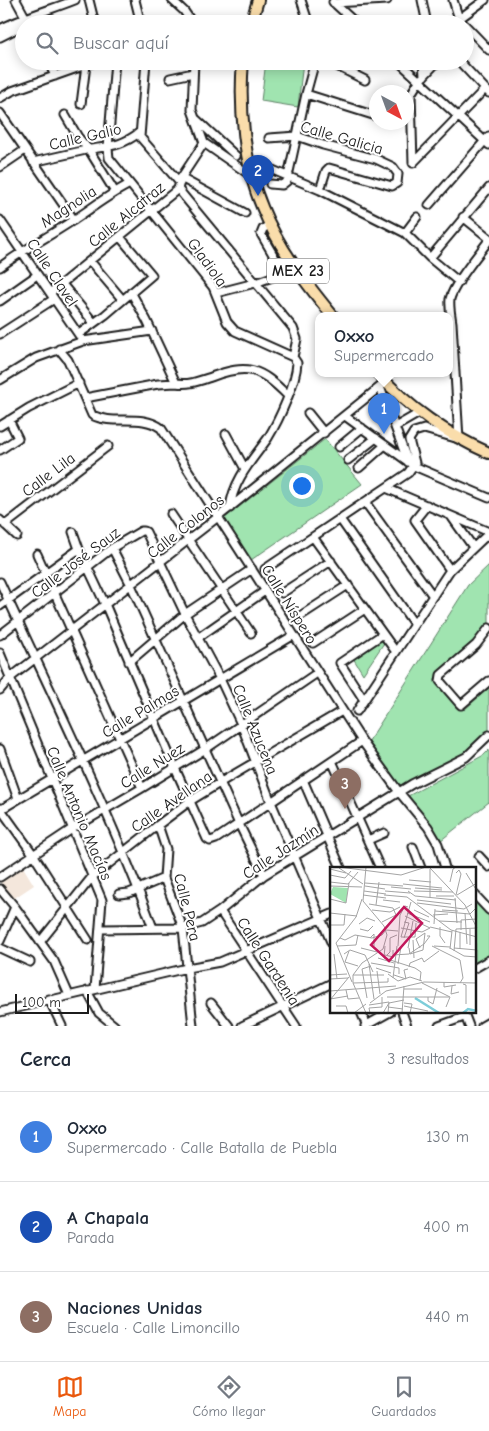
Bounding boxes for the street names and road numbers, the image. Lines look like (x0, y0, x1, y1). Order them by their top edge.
street label: Calle Galicia (298, 118, 385, 158)
street label: Calle Galio (47, 120, 123, 154)
street label: Calle Alcatraz (85, 178, 168, 251)
street label: Magnolia (37, 182, 100, 232)
street label: Calle Clavel (23, 235, 81, 310)
street label: Gladiola (184, 235, 231, 290)
road number: MEX 23 (267, 258, 329, 284)
street label: Calle Lila (18, 449, 79, 501)
street label: Calle Colonos (144, 491, 228, 562)
street label: Calle José Sauz (28, 524, 124, 602)
street label: Calle Níspero (258, 561, 321, 648)
street label: Calle Palmas (99, 682, 183, 742)
street label: Calle Azucena (229, 682, 281, 777)
street label: Calle Nuez (117, 739, 188, 793)
street label: Calle Antonio Macías (43, 744, 116, 883)
street label: Calle Avellana (128, 767, 215, 836)
street label: Calle Jazmín (239, 821, 322, 883)
street label: Calle Pera (170, 872, 204, 943)
street label: Calle Gardenia (233, 914, 303, 1009)

